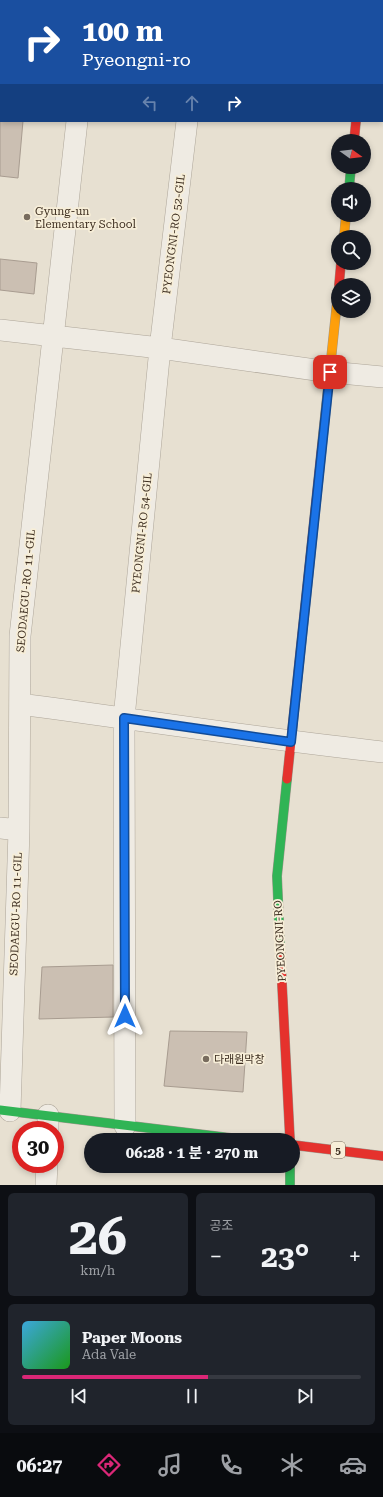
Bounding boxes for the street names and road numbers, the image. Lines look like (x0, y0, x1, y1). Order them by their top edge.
street label: PYEONGNI-RO 52-GIL (160, 173, 188, 295)
street label: PYEONGNI-RO 54-GIL (129, 472, 155, 594)
street label: SEODAEGU-RO 11-GIL (14, 529, 38, 653)
street label: SEODAEGU-RO 11-GIL (7, 852, 25, 976)
street label: PYEONGNI-RO (271, 900, 289, 982)
road number: 5 (331, 1142, 345, 1158)

